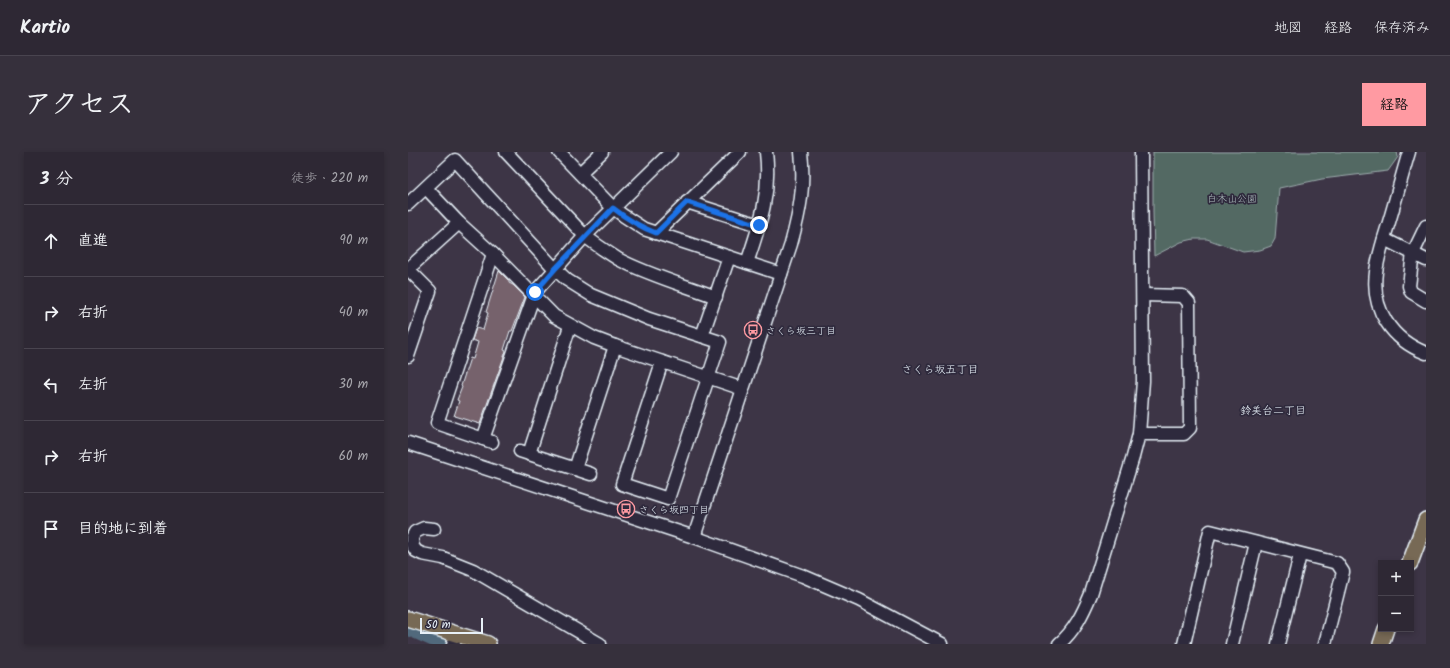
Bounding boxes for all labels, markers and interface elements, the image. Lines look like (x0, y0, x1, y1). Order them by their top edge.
text: Kartio (20, 13, 70, 43)
text: 地図 (1274, 17, 1302, 39)
text: 経路 (1324, 17, 1352, 39)
text: 保存済み (1374, 17, 1430, 39)
text: アクセス (24, 83, 134, 128)
button: 経路 (1362, 83, 1426, 126)
text: 3 分 (40, 166, 73, 193)
text: 徒歩 · 220 m (291, 168, 368, 189)
park label: 白木山公園 (1207, 191, 1257, 207)
route end (750, 216, 768, 234)
text: 直進 (78, 229, 108, 253)
icon: ahead (40, 230, 62, 252)
text: 90 m (340, 230, 368, 251)
route start (526, 283, 544, 301)
text: 右折 (78, 301, 108, 325)
icon: right (40, 302, 62, 324)
text: 40 m (339, 302, 368, 323)
bus stop icon: さくら坂三丁目 (743, 320, 763, 340)
place label: さくら坂三丁目 (766, 323, 836, 339)
district label: さくら坂五丁目 (902, 361, 979, 379)
text: 左折 (78, 373, 108, 397)
icon: left (40, 374, 62, 396)
text: 30 m (339, 374, 368, 395)
district label: 鈴美台二丁目 (1240, 402, 1306, 420)
text: 右折 (78, 445, 108, 469)
icon: right (40, 446, 62, 468)
text: 60 m (339, 446, 368, 467)
bus stop icon: さくら坂四丁目 (616, 499, 636, 519)
place label: さくら坂四丁目 (639, 502, 709, 518)
text: 目的地に到着 (78, 517, 168, 541)
icon: arrive (40, 518, 62, 540)
map controls (1378, 560, 1414, 632)
button: + (1378, 560, 1414, 596)
button: − (1378, 596, 1414, 632)
scale bar (420, 616, 483, 635)
text: 50 m (426, 616, 451, 634)

